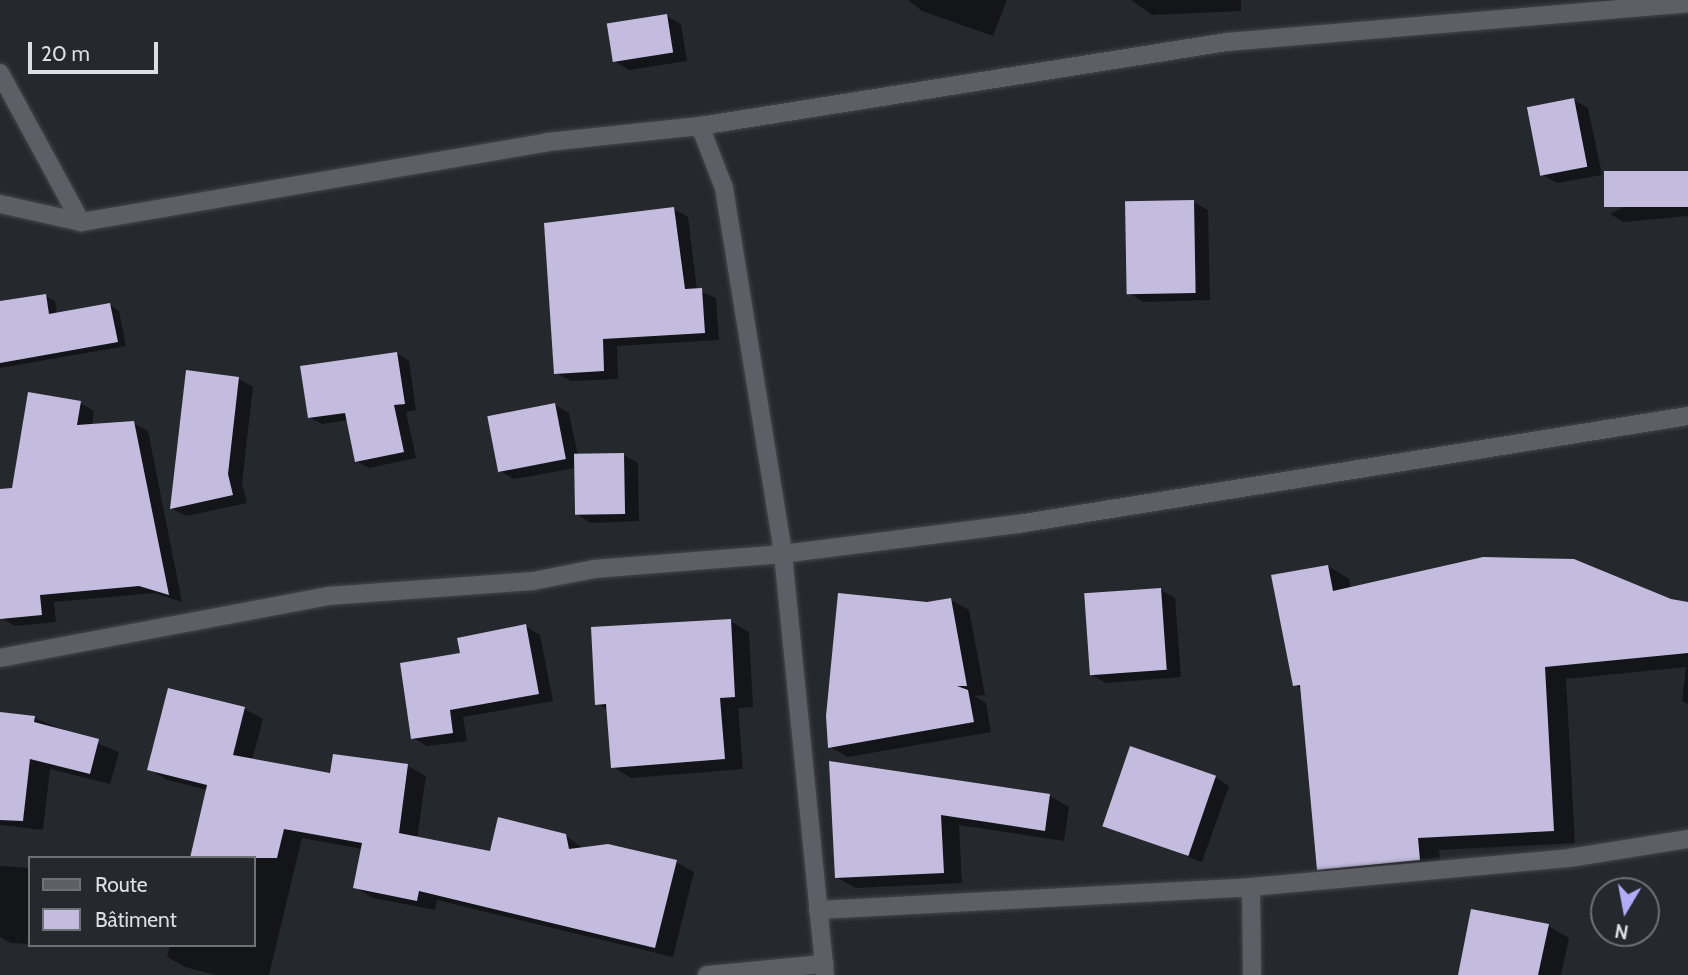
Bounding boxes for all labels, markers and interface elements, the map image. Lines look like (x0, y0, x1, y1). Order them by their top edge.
scale bar (32, 28, 161, 72)
text: 20 m (41, 41, 90, 66)
legend (28, 856, 256, 947)
text: Route (95, 872, 148, 897)
north arrow (1590, 877, 1660, 947)
text: Bâtiment (95, 907, 177, 932)
text: N (1613, 919, 1630, 944)

